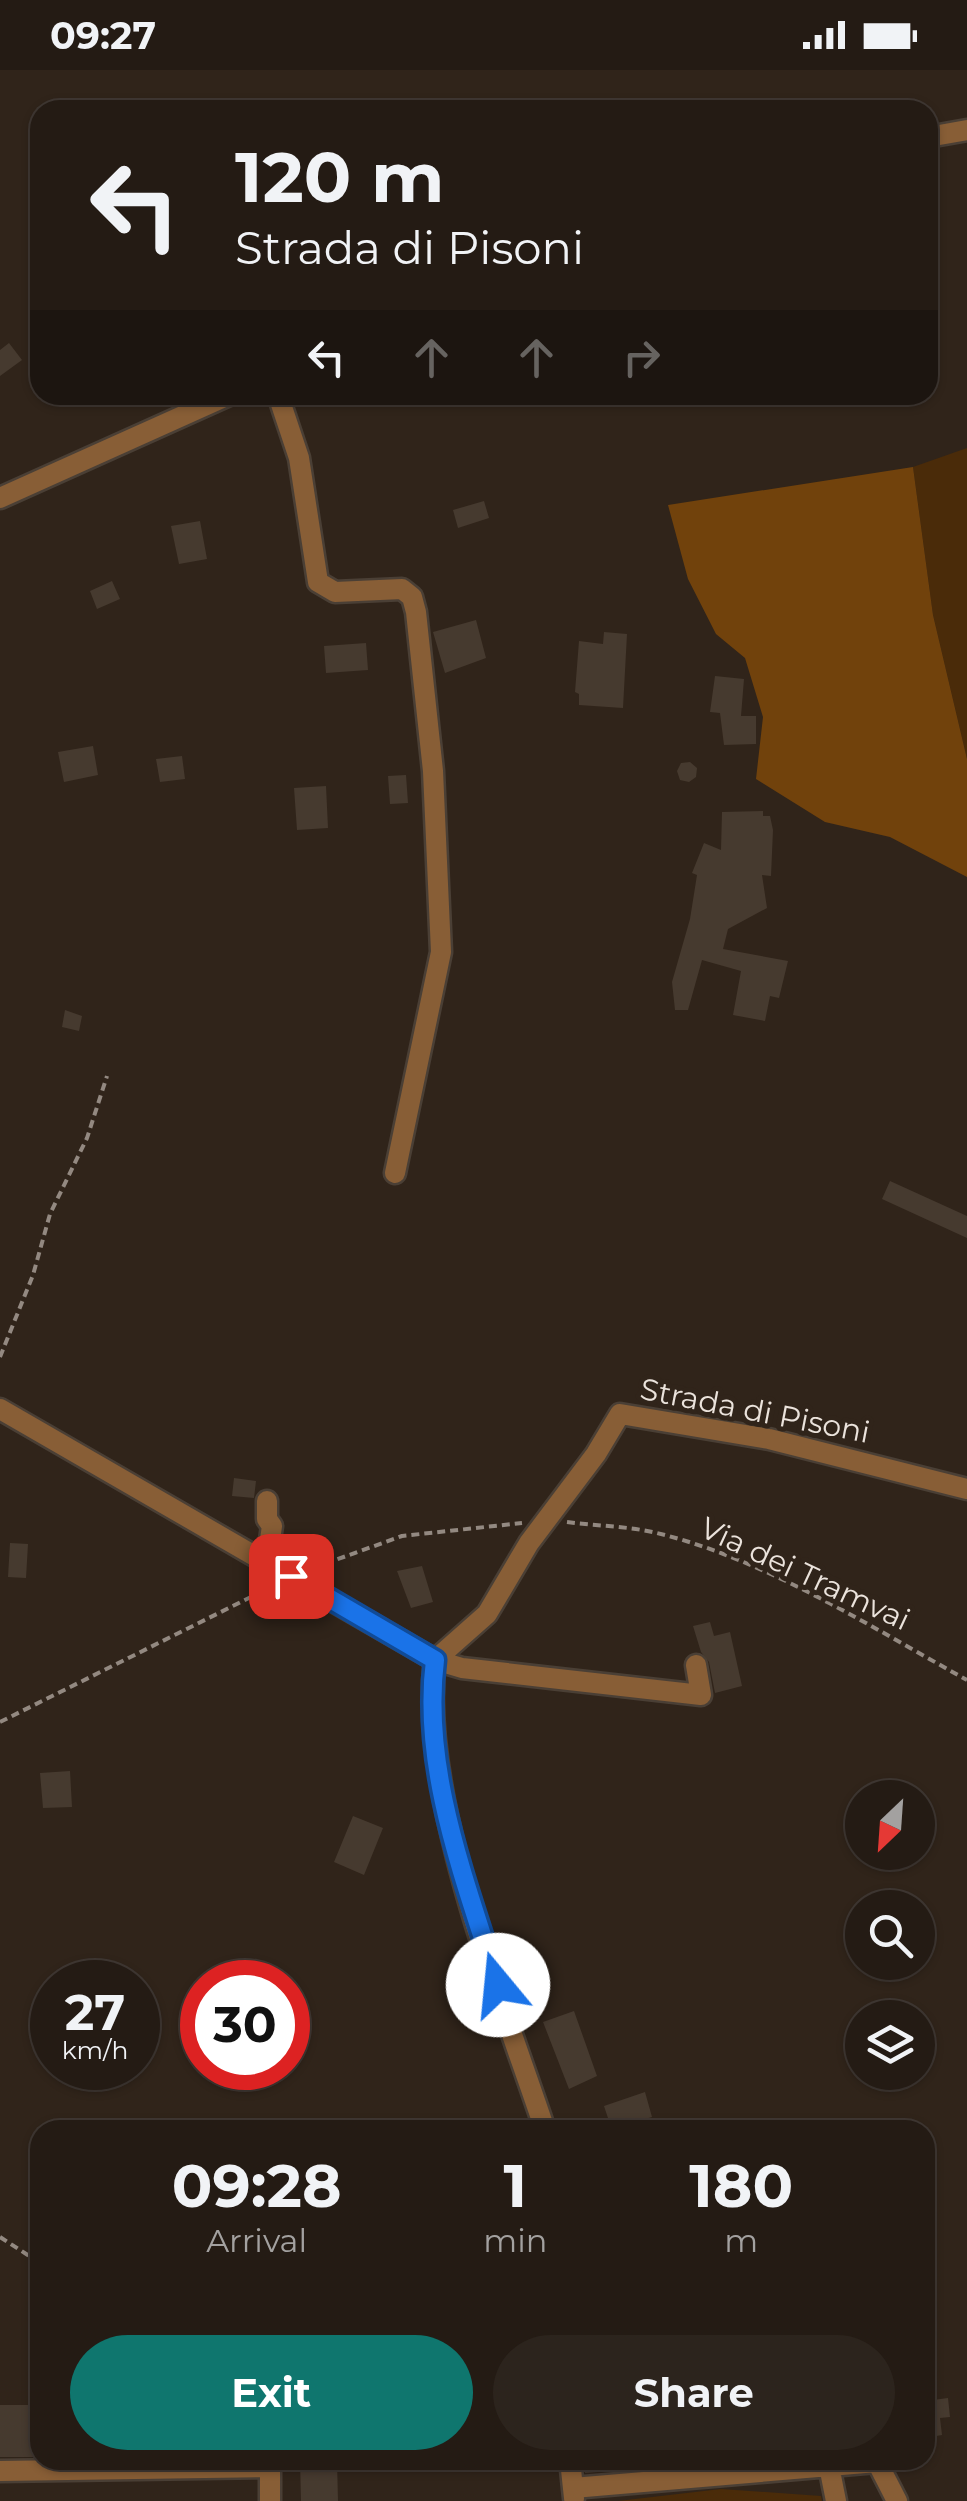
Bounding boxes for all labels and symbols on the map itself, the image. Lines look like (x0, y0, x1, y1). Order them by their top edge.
street label: Strada di Pisoni (637, 1370, 873, 1451)
street label: Via dei Tramvai (695, 1509, 916, 1638)
pin (249, 1534, 334, 1619)
north arrow (845, 1780, 935, 1870)
position arrow (446, 1933, 550, 2037)
speed limit sign: 30 (180, 1960, 310, 2090)

